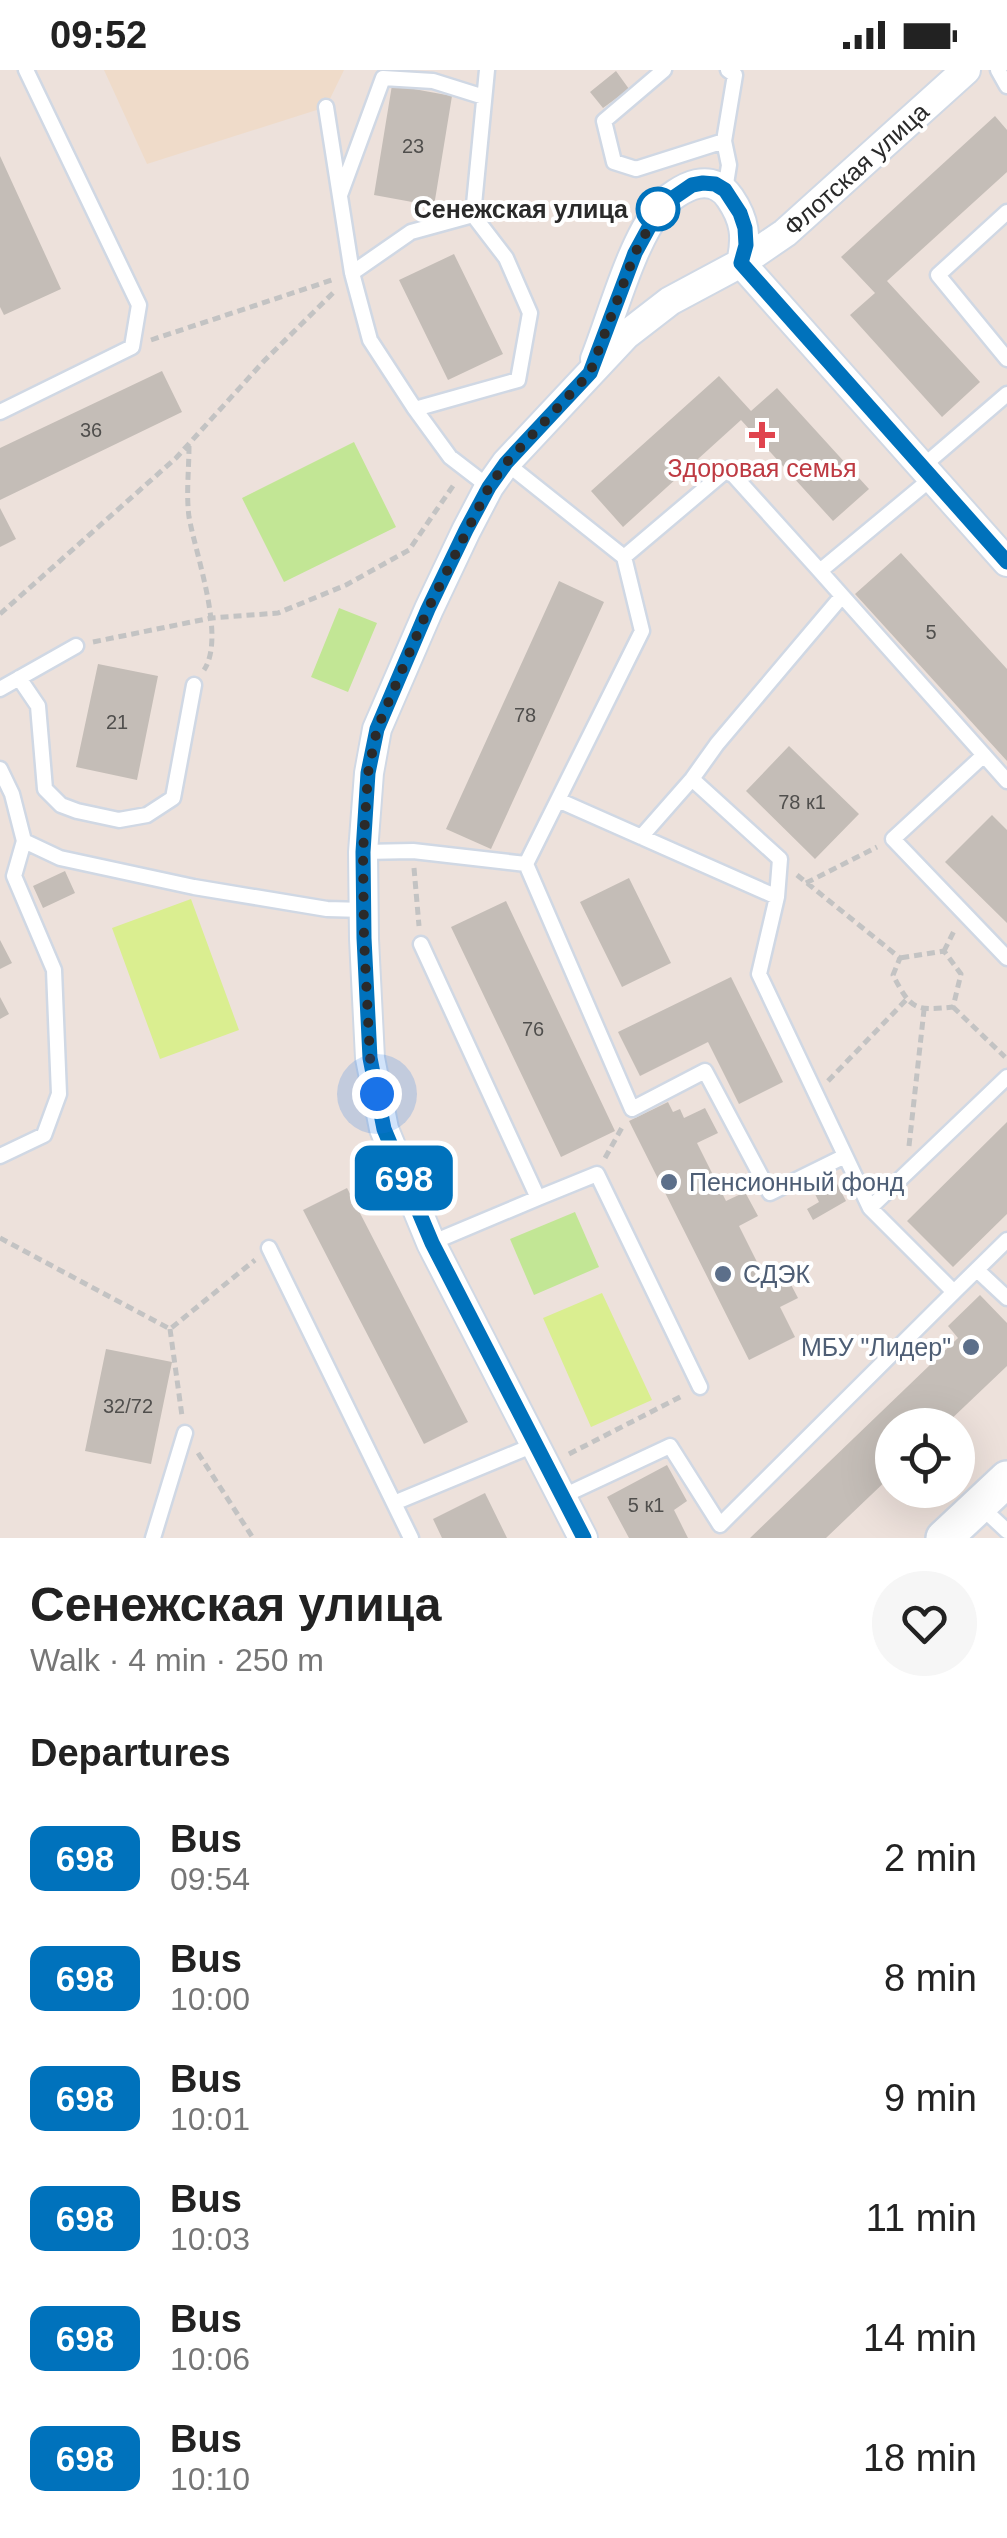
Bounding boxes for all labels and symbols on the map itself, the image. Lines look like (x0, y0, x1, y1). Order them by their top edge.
street label: Флотская улица (778, 97, 934, 241)
house number: 23 (402, 135, 424, 157)
marker: Сенежская улица (637, 188, 679, 230)
place label: Сенежская улица (414, 195, 629, 223)
house number: 36 (80, 419, 102, 441)
marker: Здоровая семья (749, 422, 775, 448)
place label: Здоровая семья (668, 454, 856, 482)
house number: 5 (925, 621, 937, 643)
house number: 78 (514, 704, 536, 726)
house number: 21 (106, 711, 128, 733)
house number: 78 к1 (778, 791, 826, 813)
house number: 76 (522, 1018, 544, 1040)
your location (352, 1069, 402, 1119)
line badge: 698 (346, 1146, 462, 1210)
place label: Пенсионный фонд (689, 1168, 905, 1196)
marker: Пенсионный фонд (658, 1171, 680, 1193)
place label: СДЭК (743, 1260, 810, 1288)
marker: СДЭК (712, 1263, 734, 1285)
place label: МБУ "Лидер" (801, 1333, 951, 1361)
marker: МБУ "Лидер" (960, 1336, 982, 1358)
house number: 32/72 (103, 1395, 153, 1417)
house number: 5 к1 (628, 1494, 664, 1516)

